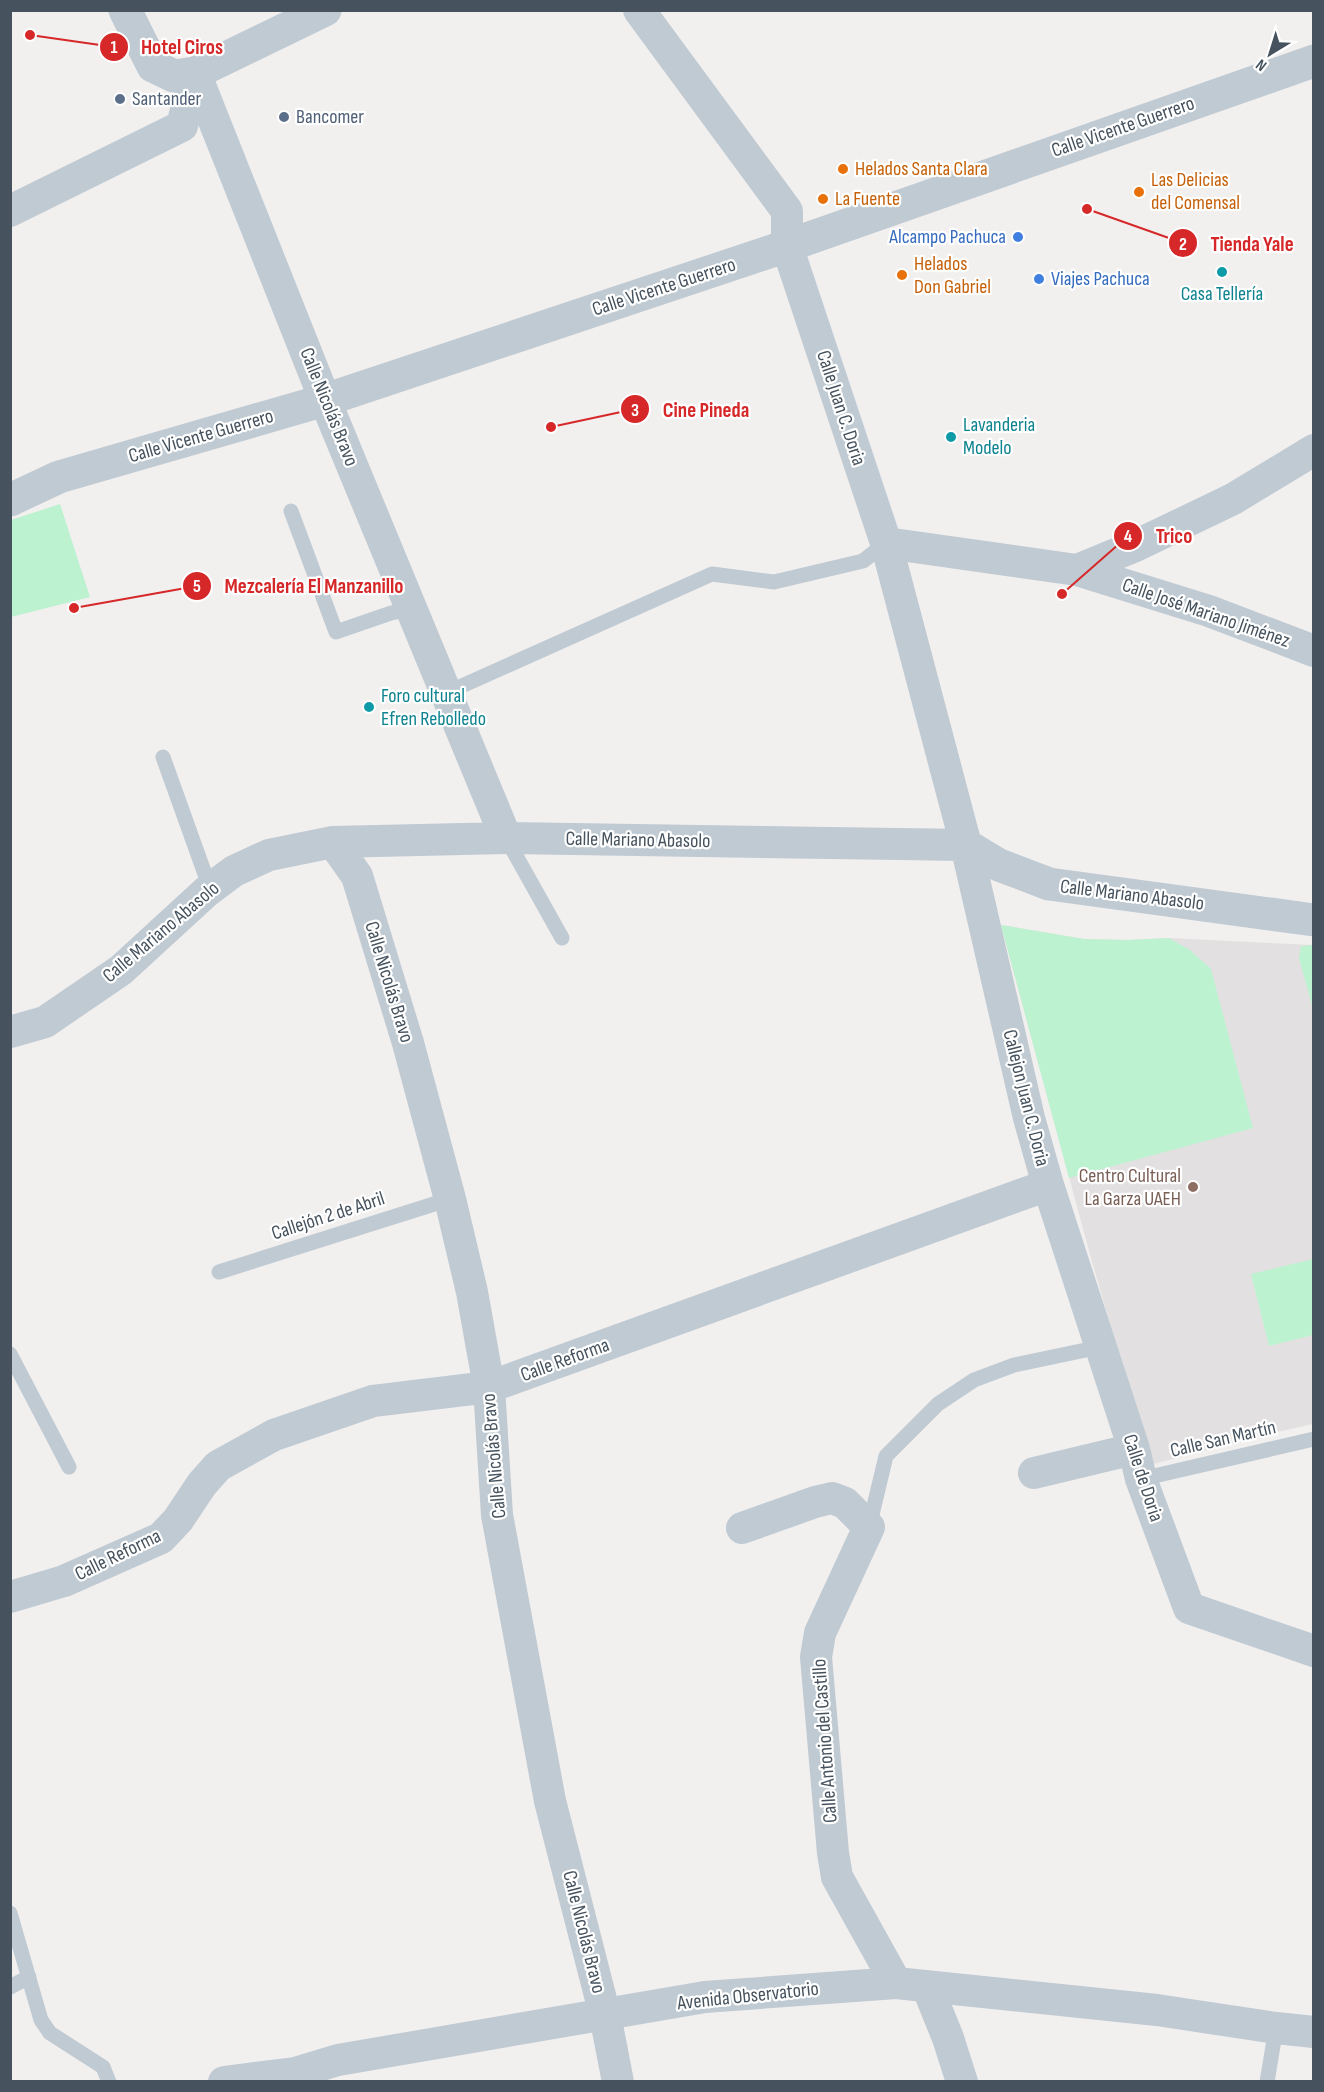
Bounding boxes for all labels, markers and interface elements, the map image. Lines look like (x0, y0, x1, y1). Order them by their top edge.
north arrow (1240, 24, 1300, 84)
callout: Hotel Ciros (99, 27, 235, 66)
text: Hotel Ciros (141, 35, 223, 60)
text: 1 (110, 37, 118, 58)
text: N (1252, 55, 1271, 75)
place label: Santander (132, 87, 202, 111)
street label: Calle Vicente Guerrero (1048, 91, 1198, 163)
marker: Santander (113, 92, 127, 106)
place label: Bancomer (296, 105, 364, 129)
marker: Bancomer (277, 110, 291, 124)
place label: Helados Santa Clara (855, 157, 988, 181)
marker: Helados Santa Clara (836, 162, 850, 176)
place label: Las Delicias del Comensal (1151, 168, 1240, 215)
marker: Las Delicias del Comensal (1132, 185, 1146, 199)
place label: La Fuente (835, 187, 900, 211)
marker: La Fuente (816, 192, 830, 206)
callout: Tienda Yale (1168, 224, 1305, 263)
place label: Alcampo Pachuca (888, 225, 1006, 249)
marker: Alcampo Pachuca (1011, 230, 1025, 244)
text: Tienda Yale (1210, 232, 1294, 257)
text: 2 (1179, 234, 1187, 255)
street label: Calle Vicente Guerrero (589, 252, 739, 322)
place label: Helados Don Gabriel (914, 252, 991, 299)
marker: Casa Tellería (1215, 265, 1229, 279)
place label: Viajes Pachuca (1051, 267, 1150, 291)
marker: Helados Don Gabriel (895, 268, 909, 282)
marker: Viajes Pachuca (1032, 272, 1046, 286)
place label: Casa Tellería (1181, 282, 1263, 306)
street label: Calle Nicolás Bravo (294, 344, 364, 470)
street label: Calle Juan C. Doria (811, 347, 871, 469)
callout: Cine Pineda (620, 390, 761, 429)
text: Cine Pineda (663, 398, 749, 423)
text: 3 (631, 400, 639, 421)
street label: Calle Vicente Guerrero (126, 404, 276, 468)
place label: Lavanderia Modelo (963, 413, 1035, 460)
marker: Lavanderia Modelo (944, 430, 958, 444)
callout: Trico (1113, 516, 1204, 555)
text: Trico (1156, 524, 1192, 549)
text: 4 (1124, 526, 1133, 547)
callout: Mezcalería El Manzanillo (182, 566, 415, 605)
street label: Calle José Mariano Jiménez (1119, 573, 1293, 653)
text: Mezcalería El Manzanillo (225, 574, 403, 599)
text: 5 (193, 576, 201, 597)
place label: Foro cultural Efren Rebolledo (381, 684, 486, 731)
marker: Foro cultural Efren Rebolledo (362, 700, 376, 714)
street label: Calle Mariano Abasolo (565, 827, 711, 853)
street label: Calle Mariano Abasolo (1059, 874, 1205, 916)
street label: Calle Mariano Abasolo (98, 876, 224, 988)
street label: Calle Nicolás Bravo (359, 919, 419, 1045)
street label: Callejon Juan C. Doria (997, 1027, 1055, 1169)
place label: Centro Cultural La Garza UAEH (1079, 1164, 1181, 1211)
marker: Centro Cultural La Garza UAEH (1186, 1180, 1200, 1194)
street label: Callejón 2 de Abril (268, 1186, 388, 1246)
street label: Calle Reforma (517, 1333, 613, 1387)
street label: Calle Nicolás Bravo (477, 1392, 511, 1520)
street label: Calle San Martín (1168, 1415, 1278, 1463)
street label: Calle de Doria (1118, 1431, 1168, 1525)
street label: Calle Reforma (71, 1524, 165, 1586)
street label: Calle Antonio del Castillo (807, 1658, 843, 1824)
street label: Calle Nicolás Bravo (557, 1868, 611, 1996)
street label: Avenida Observatorio (675, 1977, 820, 2015)

